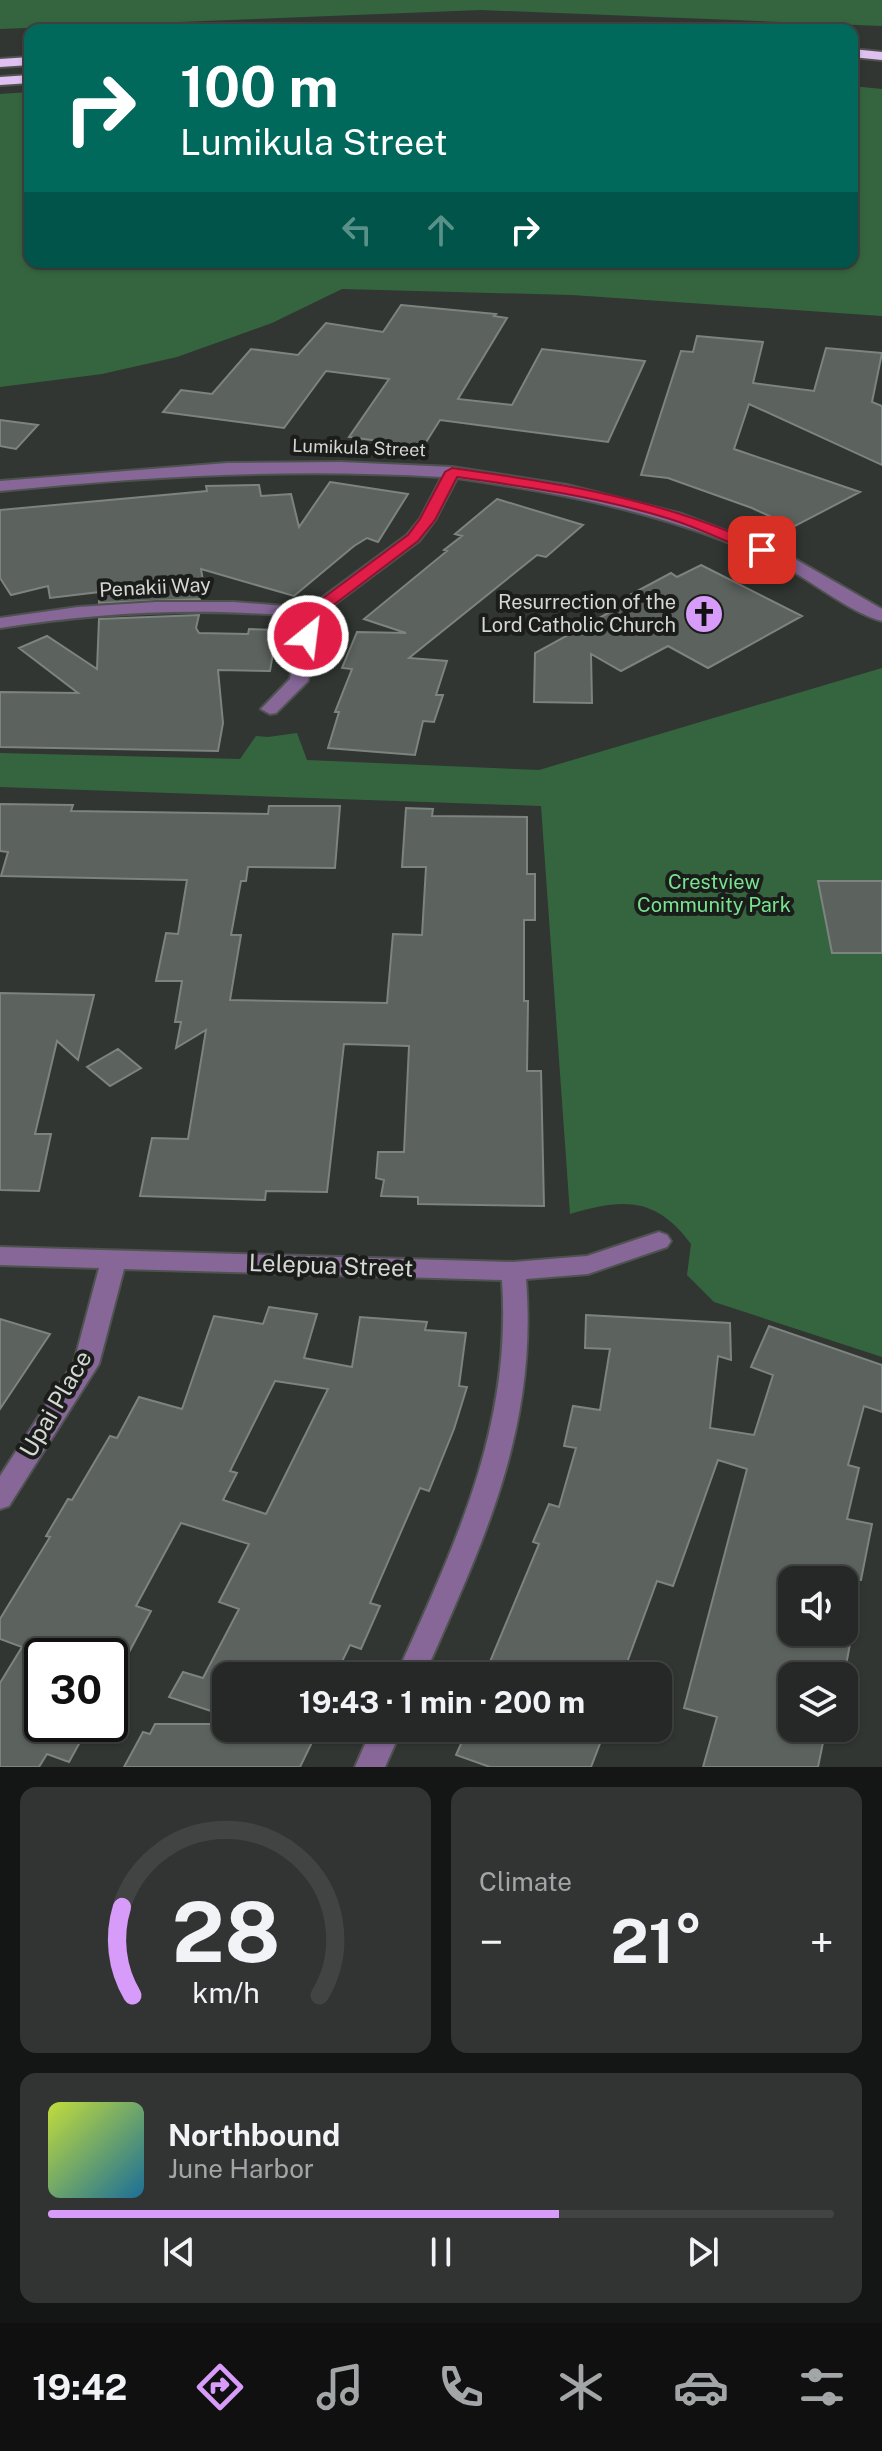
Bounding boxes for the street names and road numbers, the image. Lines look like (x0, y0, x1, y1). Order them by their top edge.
street label: Lumikula Street (292, 435, 426, 460)
street label: Penakii Way (99, 572, 212, 602)
street label: Lelepua Street (248, 1248, 414, 1282)
street label: Upai Place (13, 1345, 97, 1462)

